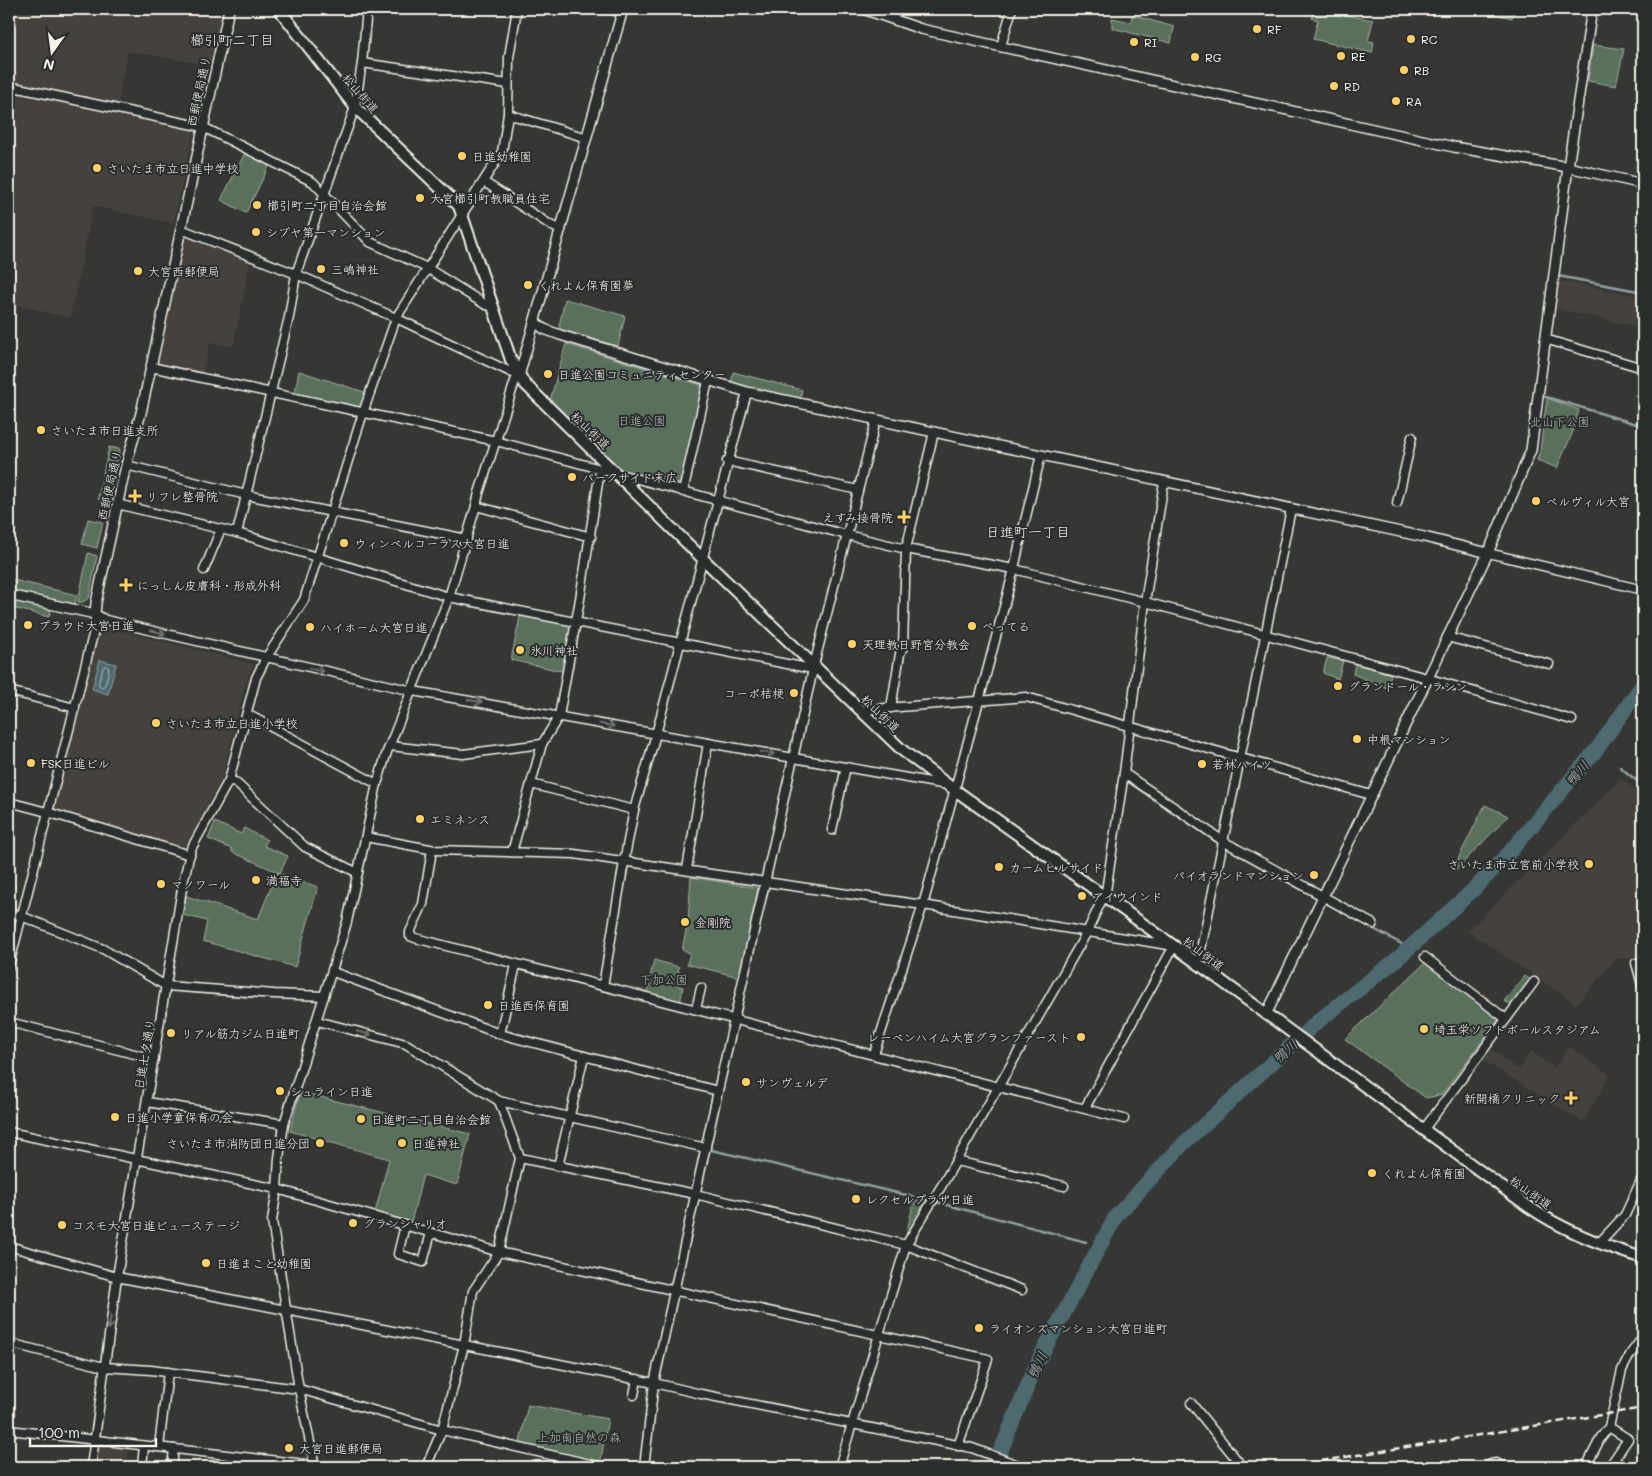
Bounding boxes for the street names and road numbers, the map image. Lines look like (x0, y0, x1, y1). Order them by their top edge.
street label: 西郵便局通り (183, 54, 213, 128)
street label: 松山街道 (339, 70, 383, 116)
street label: 松山街道 (568, 408, 614, 452)
street label: 西郵便局通り (93, 448, 125, 522)
street label: 松山街道 (858, 691, 904, 735)
street label: 松山街道 (1180, 932, 1228, 974)
street label: 日進七夕通り (130, 1017, 158, 1091)
street label: 松山街道 (1507, 1172, 1555, 1212)

